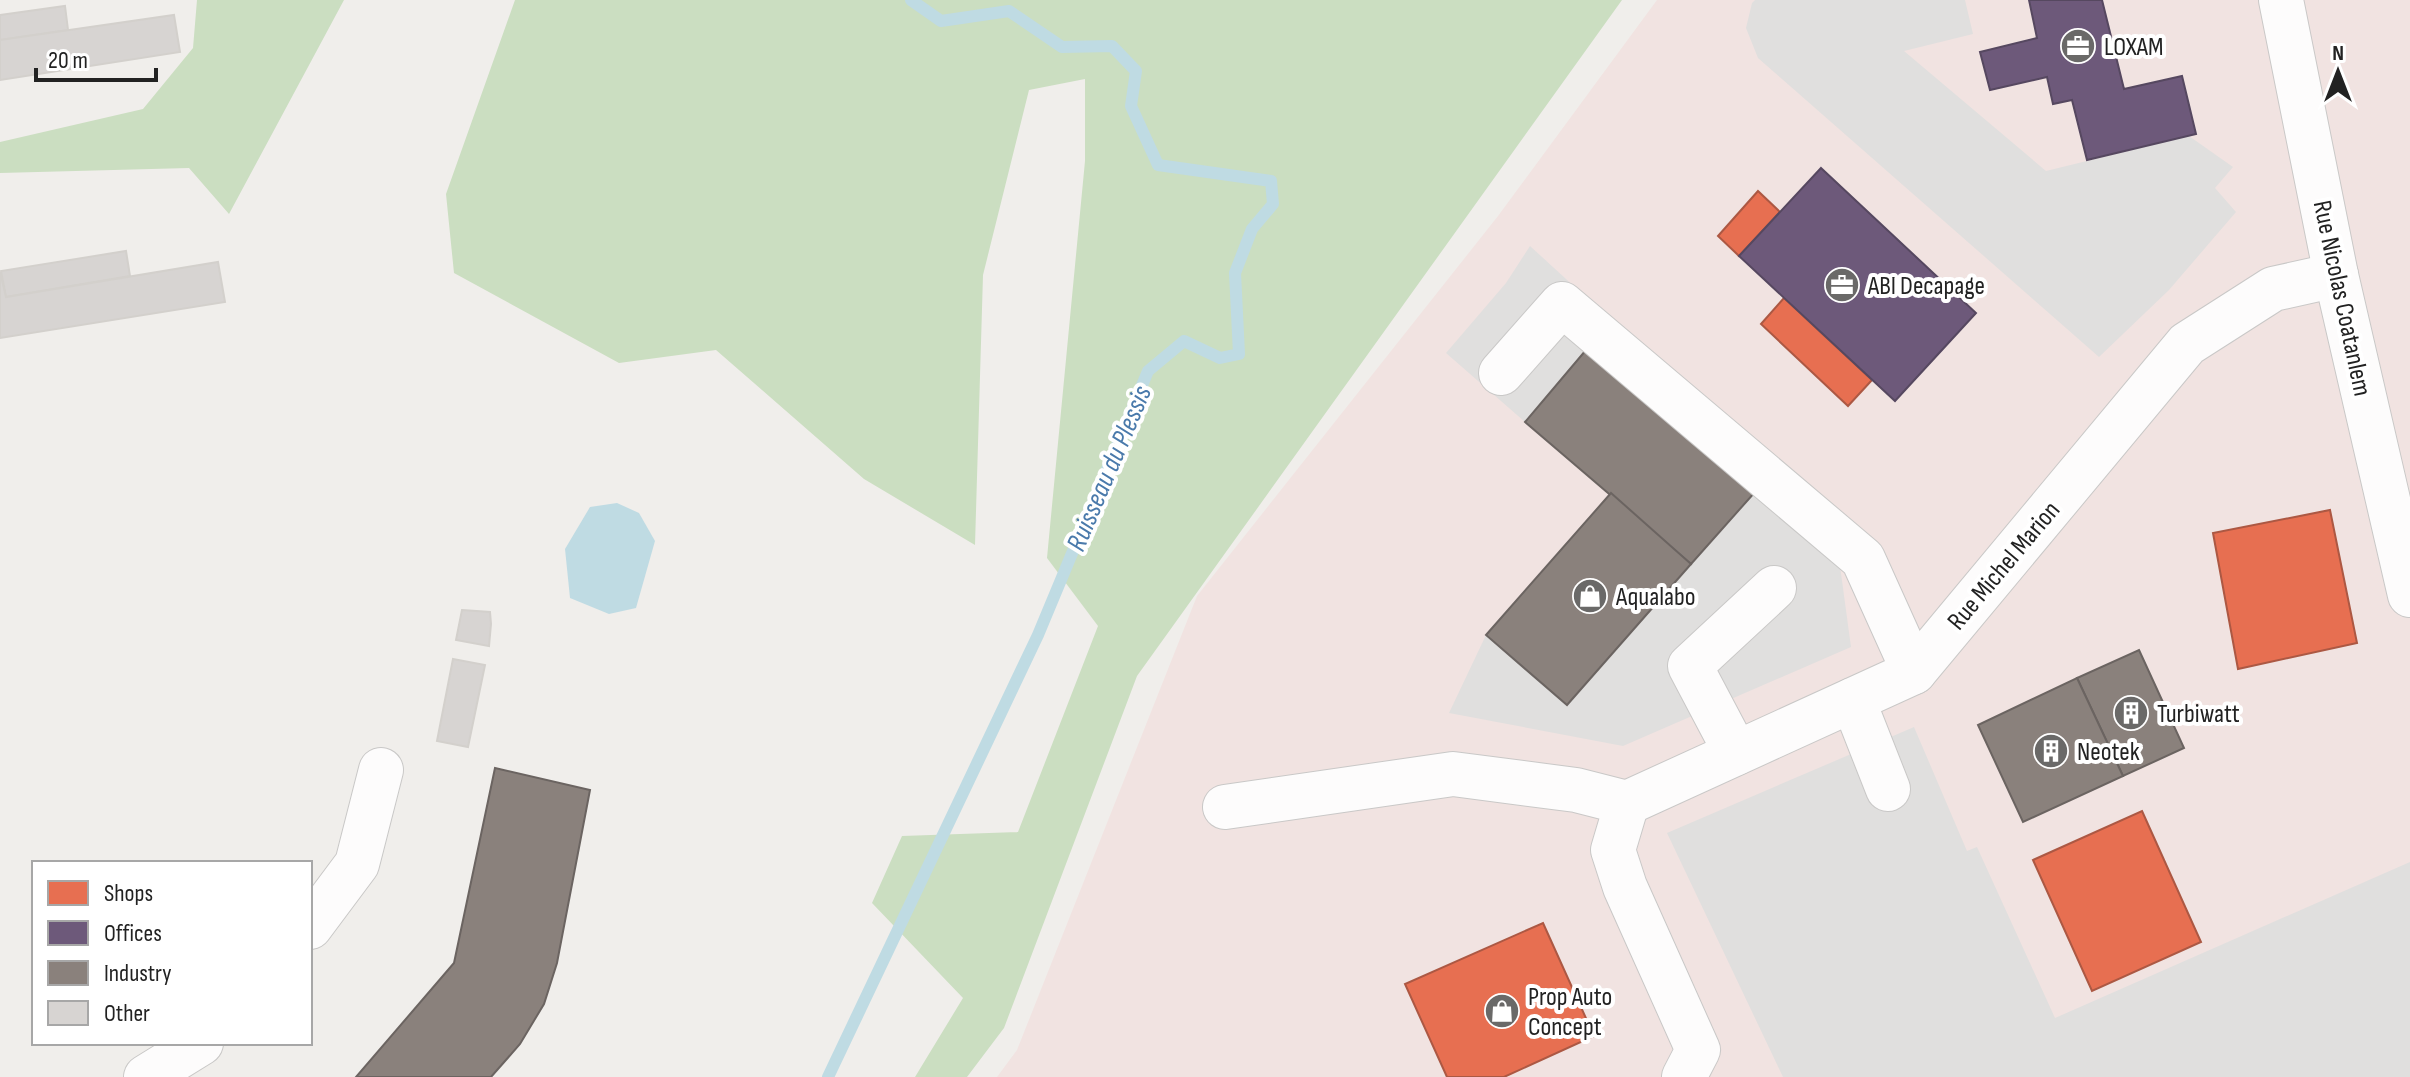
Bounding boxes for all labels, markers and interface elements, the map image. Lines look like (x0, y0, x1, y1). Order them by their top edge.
office icon: LOXAM (2059, 27, 2097, 65)
scale bar (36, 32, 156, 82)
place label: LOXAM (2104, 32, 2163, 63)
north arrow (2298, 32, 2378, 112)
text: N (2332, 40, 2344, 67)
text: 20 m (48, 46, 88, 75)
street label: Rue Nicolas Coatanlem (2306, 198, 2377, 399)
office icon: ABI Decapage (1823, 266, 1861, 304)
place label: ABI Decapage (1867, 271, 1985, 302)
water label: Ruisseau du Plessis (1060, 381, 1159, 556)
street label: Rue Michel Marion (1941, 495, 2067, 637)
shop icon: Aqualabo (1571, 577, 1609, 615)
place label: Aqualabo (1615, 582, 1696, 613)
building icon: Turbiwatt (2112, 694, 2150, 732)
place label: Turbiwatt (2157, 699, 2240, 730)
building icon: Neotek (2032, 732, 2070, 770)
place label: Neotek (2077, 737, 2140, 768)
legend (32, 861, 312, 1045)
text: Shops (104, 879, 153, 908)
text: Offices (104, 919, 162, 948)
text: Industry (104, 959, 171, 988)
place label: Prop Auto Concept (1528, 982, 1612, 1043)
shop icon: Prop Auto Concept (1483, 992, 1521, 1030)
text: Other (104, 999, 150, 1028)

